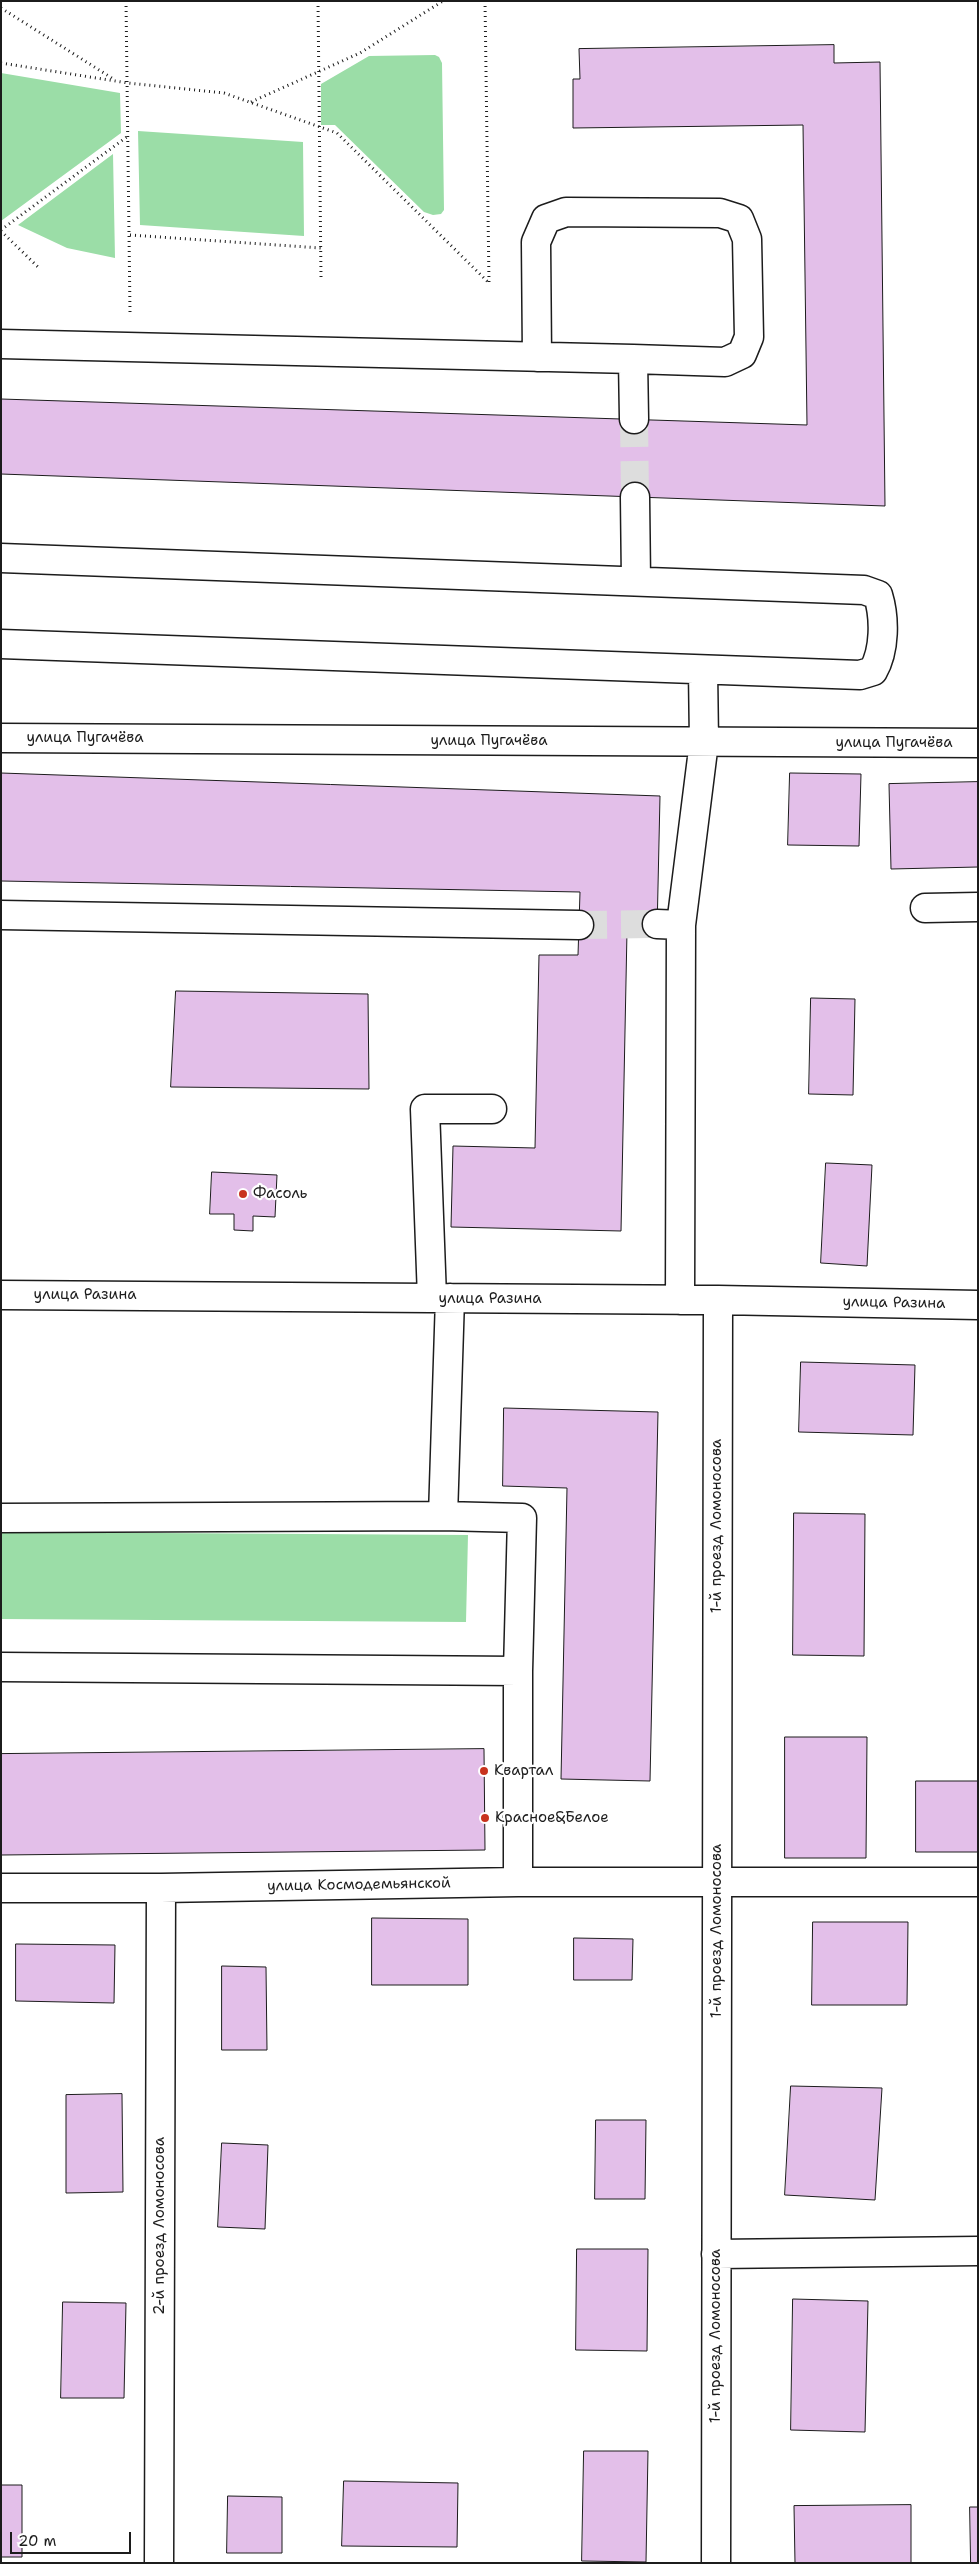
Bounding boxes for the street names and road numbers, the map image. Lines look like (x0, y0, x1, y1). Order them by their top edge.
street label: улица Пугачёва (26, 729, 144, 747)
street label: улица Пугачёва (430, 732, 548, 750)
street label: улица Пугачёва (835, 734, 953, 752)
street label: улица Разина (34, 1286, 136, 1304)
street label: улица Разина (439, 1290, 541, 1308)
street label: улица Разина (842, 1293, 946, 1313)
street label: 1-й проезд Ломоносова (708, 1439, 726, 1613)
street label: 1-й проезд Ломоносова (708, 1844, 726, 2018)
street label: улица Космодемьянской (267, 1874, 451, 1896)
street label: 2-й проезд Ломоносова (151, 2137, 169, 2315)
street label: 1-й проезд Ломоносова (707, 2249, 725, 2423)

